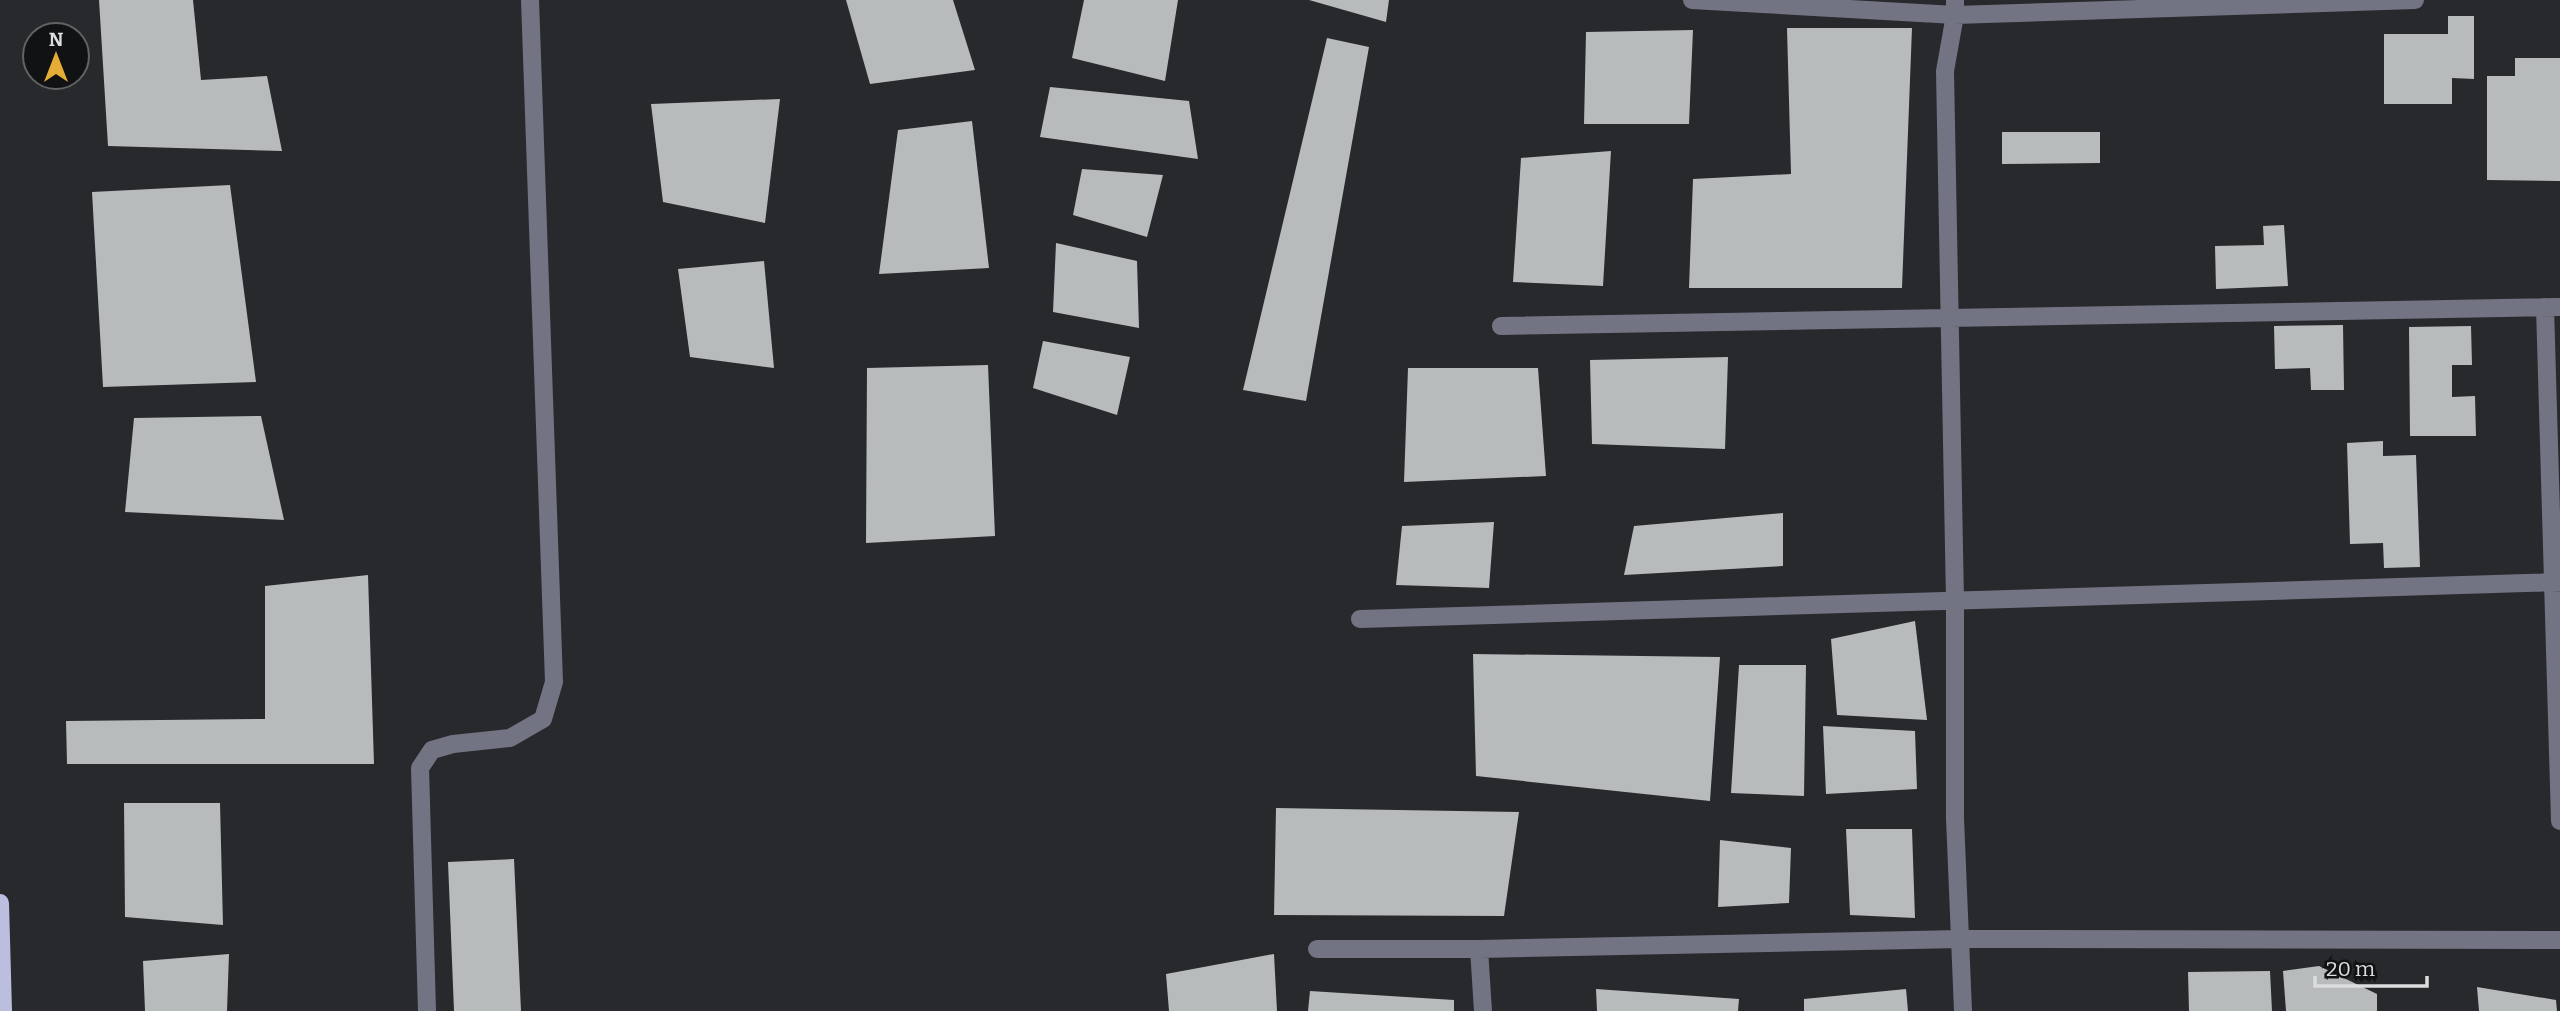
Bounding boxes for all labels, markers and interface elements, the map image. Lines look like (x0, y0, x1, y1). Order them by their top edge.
north arrow (21, 21, 91, 91)
text: N (49, 28, 64, 51)
scale bar (2315, 944, 2427, 988)
text: 20 m (2326, 956, 2375, 982)

